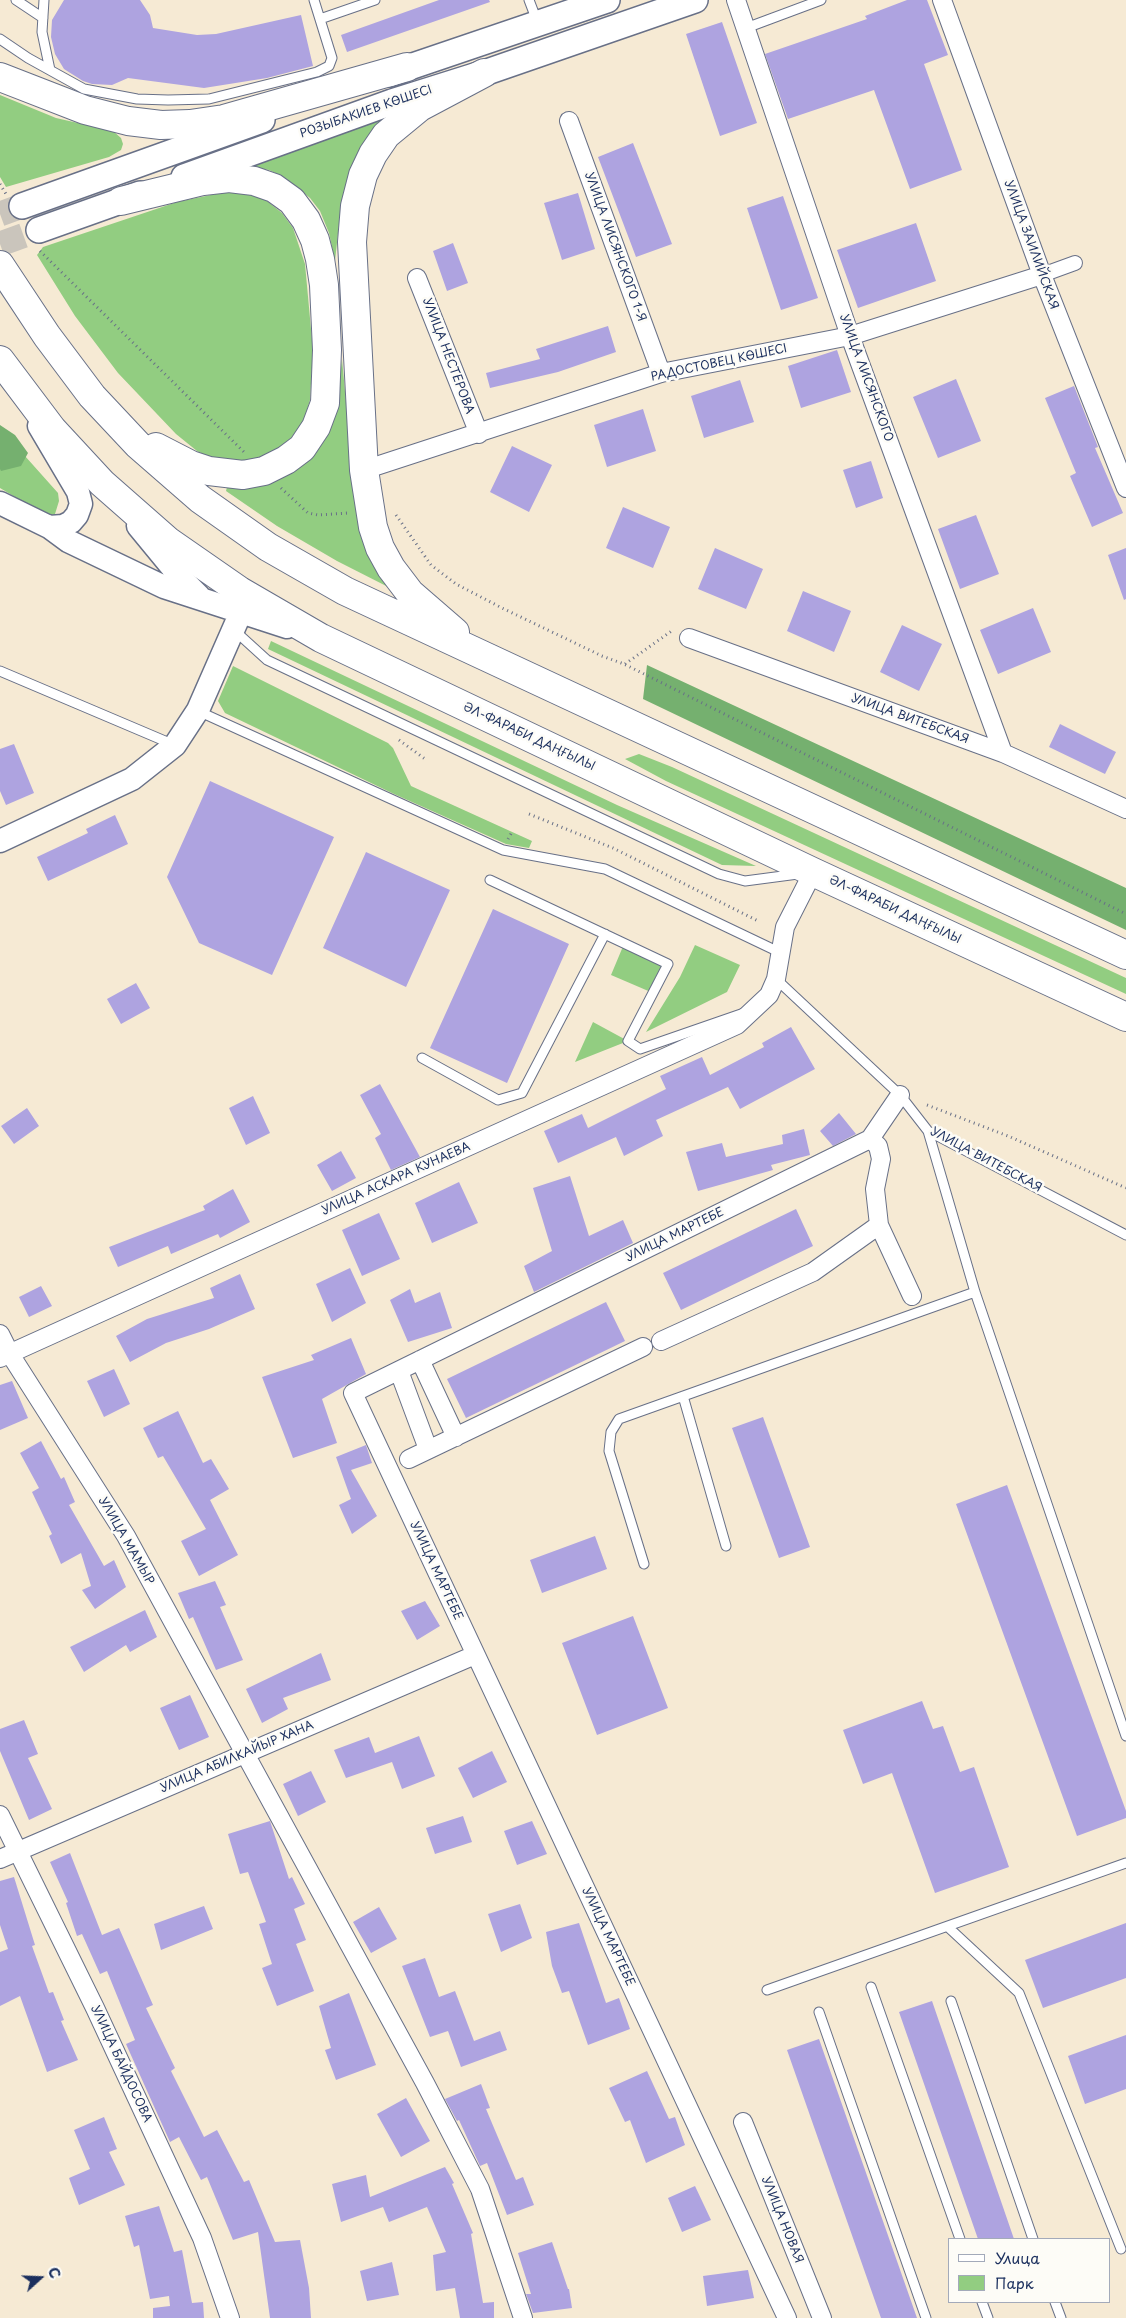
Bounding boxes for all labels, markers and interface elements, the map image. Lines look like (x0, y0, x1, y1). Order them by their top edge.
street label: РОЗЫБАКИЕВ КӨШЕСІ (298, 83, 434, 141)
street label: УЛИЦА ЛИСЯНСКОГО 1-Я (581, 170, 649, 324)
street label: УЛИЦА ЗАИЛИЙСКАЯ (1001, 178, 1061, 312)
street label: УЛИЦА НЕСТЕРОВА (419, 296, 477, 416)
street label: УЛИЦА ЛИСЯНСКОГО (836, 312, 896, 444)
street label: РАДОСТОВЕЦ КӨШЕСІ (650, 342, 788, 384)
street label: УЛИЦА ВИТЕБСКАЯ (849, 691, 971, 747)
street label: ӘЛ-ФАРАБИ ДАҢҒЫЛЫ (461, 700, 597, 774)
street label: ӘЛ-ФАРАБИ ДАҢҒЫЛЫ (827, 873, 963, 947)
street label: УЛИЦА ВИТЕБСКАЯ (928, 1125, 1044, 1195)
street label: УЛИЦА АСКАРА КУНАЕВА (319, 1140, 473, 1218)
street label: УЛИЦА МАРТЕБЕ (624, 1205, 726, 1265)
street label: УЛИЦА МАМЫР (95, 1495, 157, 1587)
street label: УЛИЦА МАРТЕБЕ (407, 1519, 465, 1623)
street label: УЛИЦА АБИЛКАЙЫР ХАНА (158, 1718, 316, 1796)
street label: УЛИЦА МАРТЕБЕ (579, 1885, 637, 1989)
street label: УЛИЦА БАЙДОСОВА (88, 2003, 154, 2125)
street label: УЛИЦА НОВАЯ (758, 2175, 806, 2265)
legend (948, 2238, 1111, 2303)
text: Улица (995, 2246, 1040, 2269)
north arrow (15, 2253, 65, 2303)
text: С (43, 2264, 66, 2281)
text: Парк (995, 2271, 1034, 2294)

